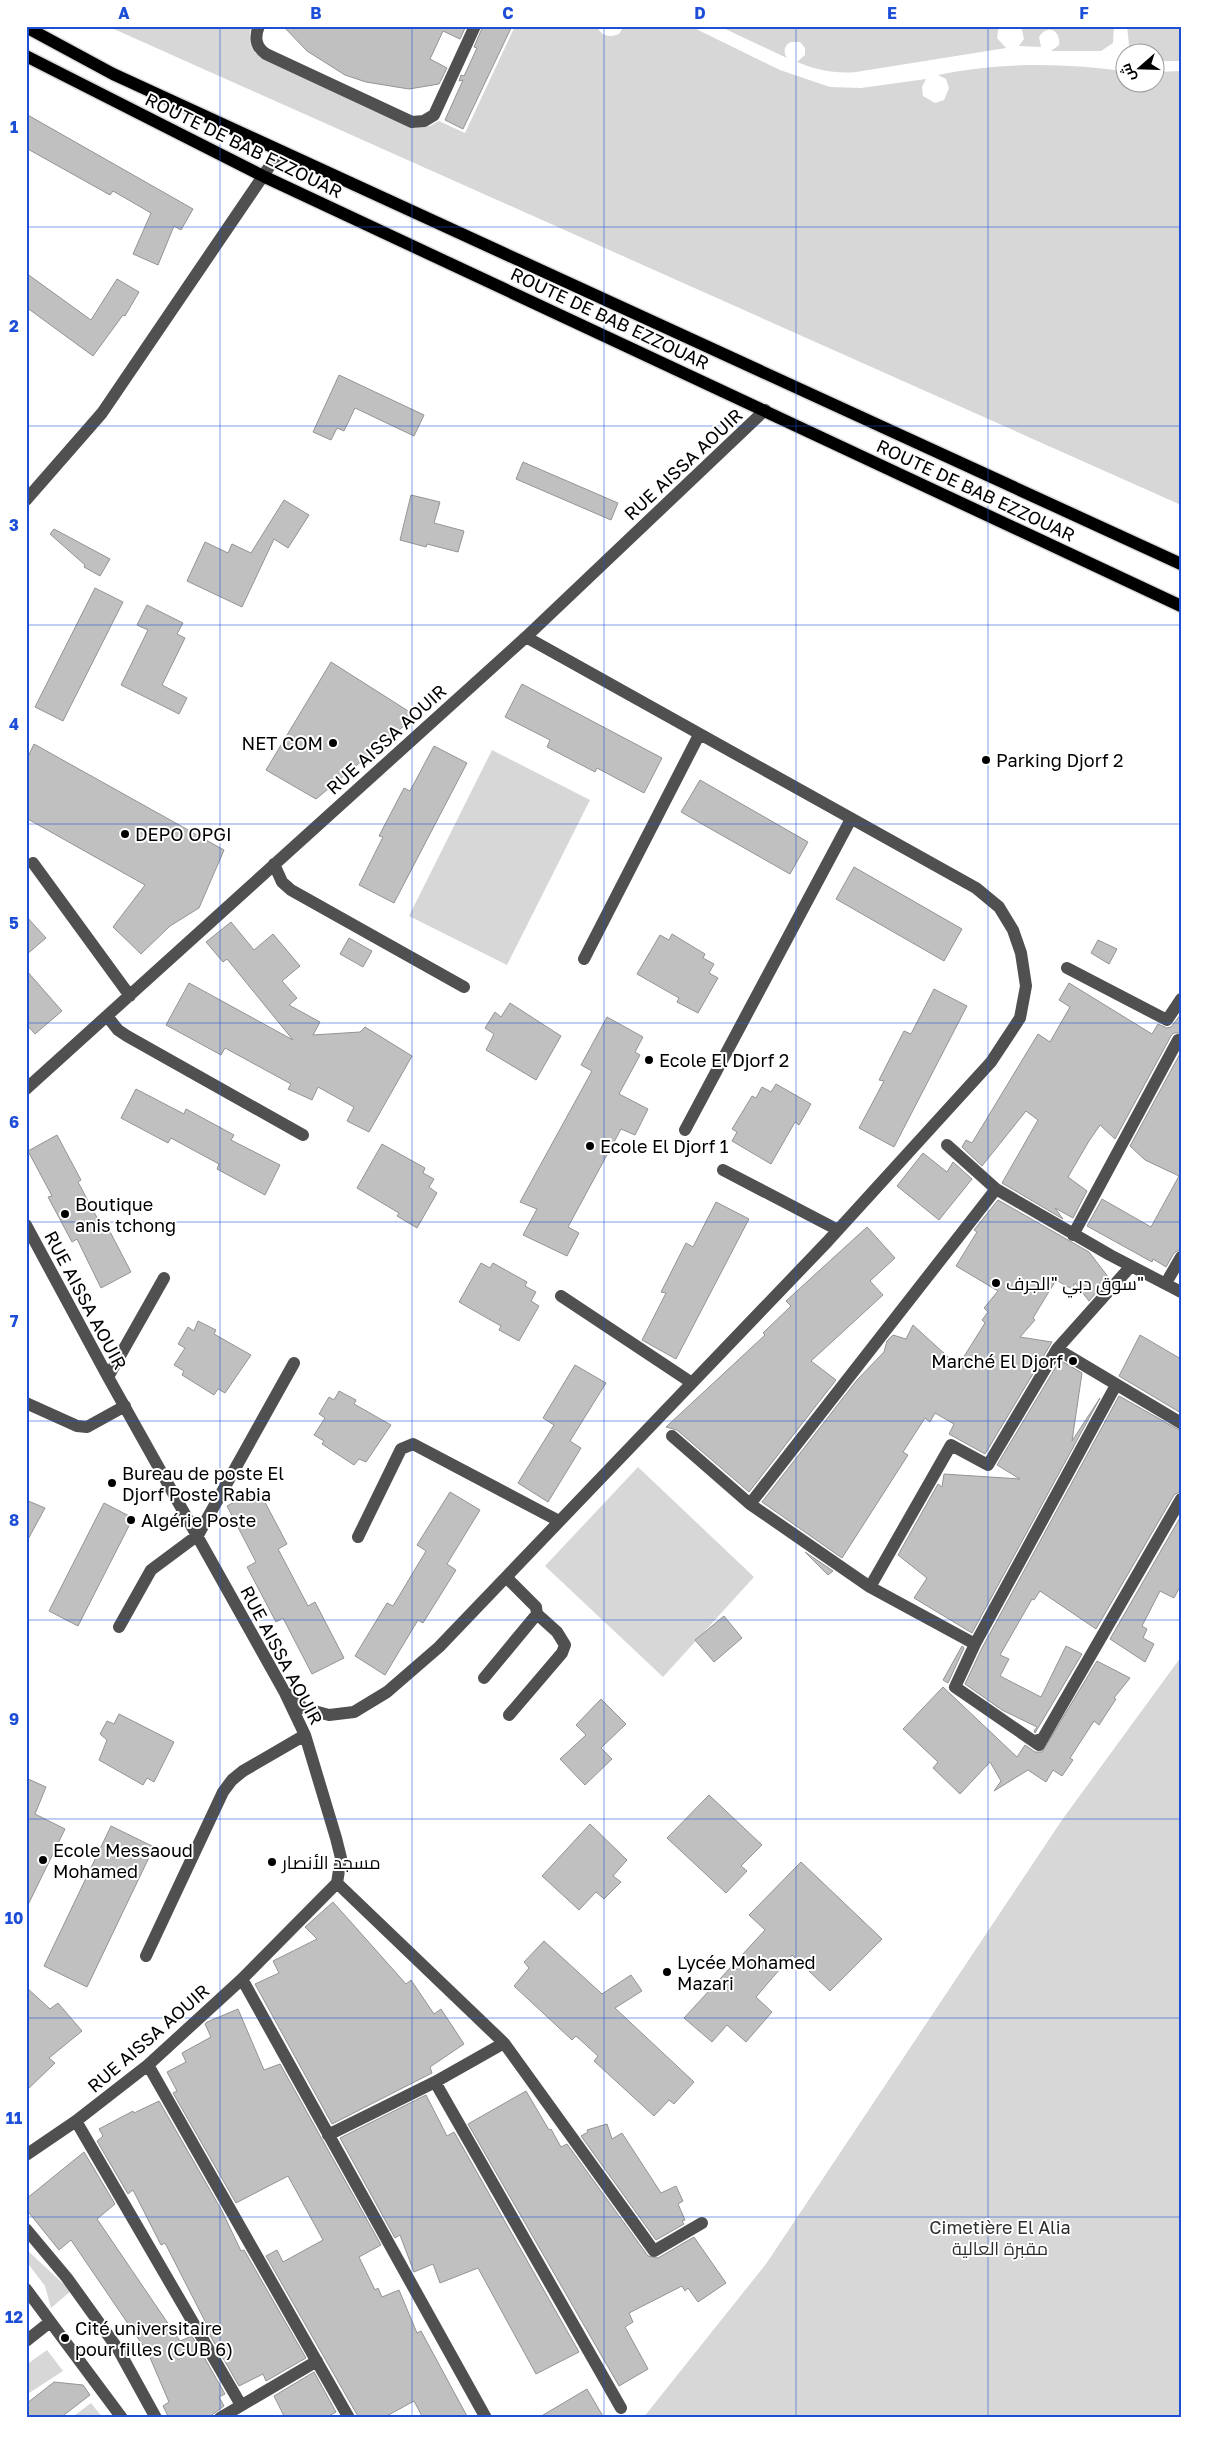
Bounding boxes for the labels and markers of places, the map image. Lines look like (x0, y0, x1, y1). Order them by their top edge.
place label: NET COM (241, 732, 323, 754)
marker: NET COM (327, 737, 339, 749)
place label: Parking Djorf 2 (996, 749, 1124, 771)
marker: Parking Djorf 2 (980, 754, 992, 766)
place label: DEPO OPGI (135, 823, 232, 845)
marker: DEPO OPGI (119, 828, 131, 840)
place label: Ecole El Djorf 2 (659, 1049, 789, 1071)
marker: Ecole El Djorf 2 (643, 1054, 655, 1066)
place label: Ecole El Djorf 1 (600, 1135, 729, 1157)
marker: Ecole El Djorf 1 (584, 1140, 596, 1152)
place label: Boutique anis tchong (75, 1193, 176, 1236)
marker: Boutique anis tchong (59, 1208, 71, 1220)
place label: سوق دبي "الجرف" (1006, 1272, 1144, 1298)
marker: سوق دبي "الجرف" (990, 1277, 1002, 1289)
place label: Marché El Djorf (931, 1350, 1063, 1372)
marker: Marché El Djorf (1067, 1355, 1079, 1367)
place label: Bureau de poste El Djorf Poste Rabia (122, 1462, 284, 1505)
marker: Bureau de poste El Djorf Poste Rabia (106, 1477, 118, 1489)
place label: Algérie Poste (141, 1509, 256, 1531)
marker: Algérie Poste (125, 1514, 137, 1526)
place label: Ecole Messaoud Mohamed (53, 1839, 193, 1882)
place label: مسجد الأنصار (281, 1851, 381, 1874)
marker: Ecole Messaoud Mohamed (37, 1854, 49, 1866)
marker: مسجد الأنصار (266, 1856, 278, 1868)
place label: Lycée Mohamed Mazari (677, 1951, 816, 1994)
marker: Lycée Mohamed Mazari (661, 1966, 673, 1978)
place label: Cité universitaire pour filles (CUB 6) (75, 2317, 233, 2360)
marker: Cité universitaire pour filles (CUB 6) (59, 2332, 71, 2344)

